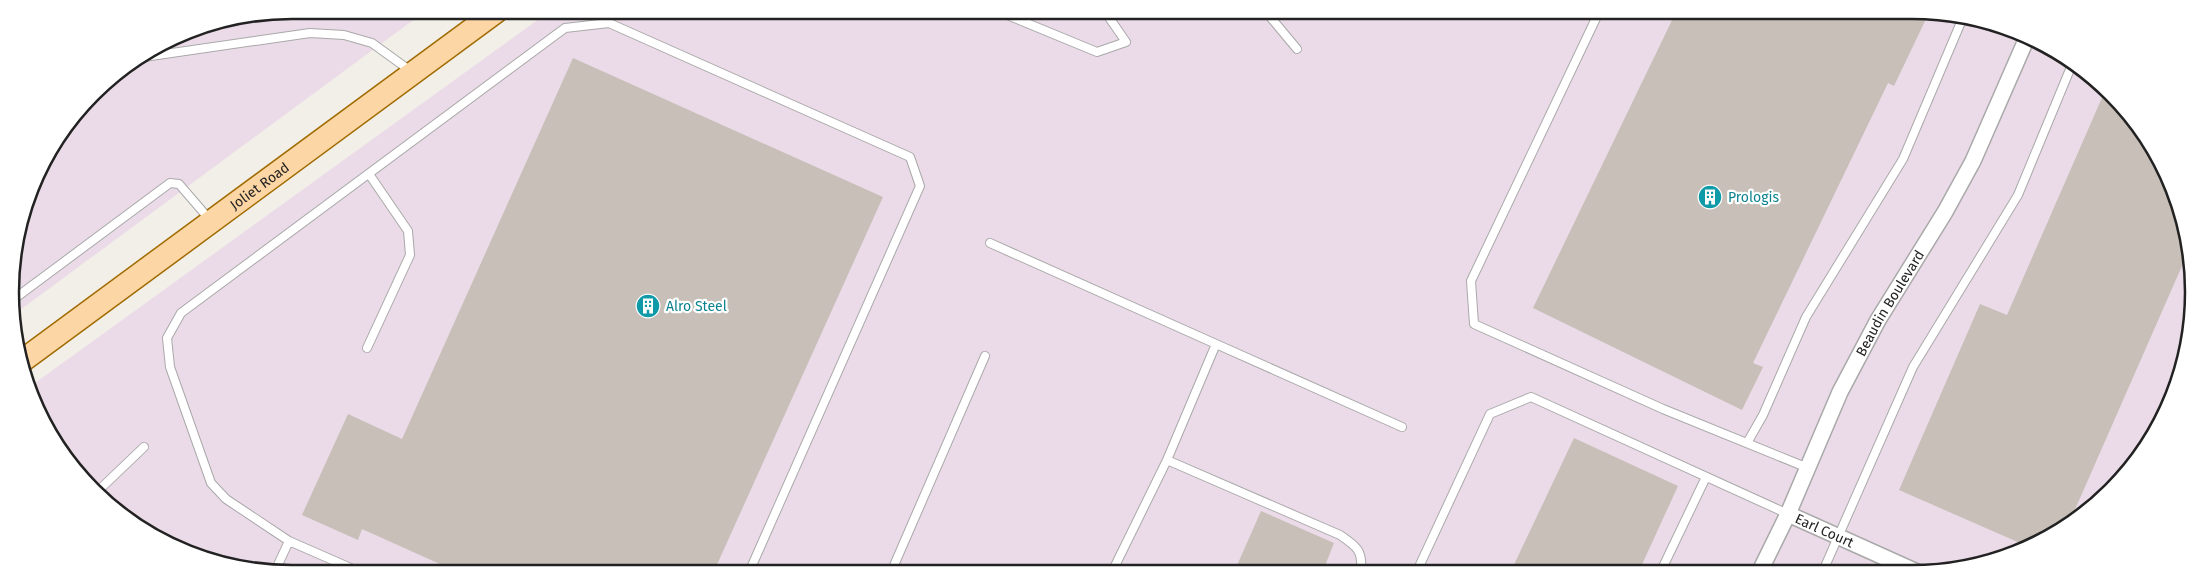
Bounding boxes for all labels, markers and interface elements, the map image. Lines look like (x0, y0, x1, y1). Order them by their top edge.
street label: Joliet Road (227, 159, 293, 214)
building icon: Prologis (1697, 184, 1723, 210)
place label: Prologis (1728, 189, 1779, 206)
street label: Beaudin Boulevard (1852, 247, 1928, 359)
building icon: Alro Steel (635, 293, 661, 319)
place label: Alro Steel (666, 298, 727, 315)
street label: Earl Court (1792, 510, 1857, 552)

